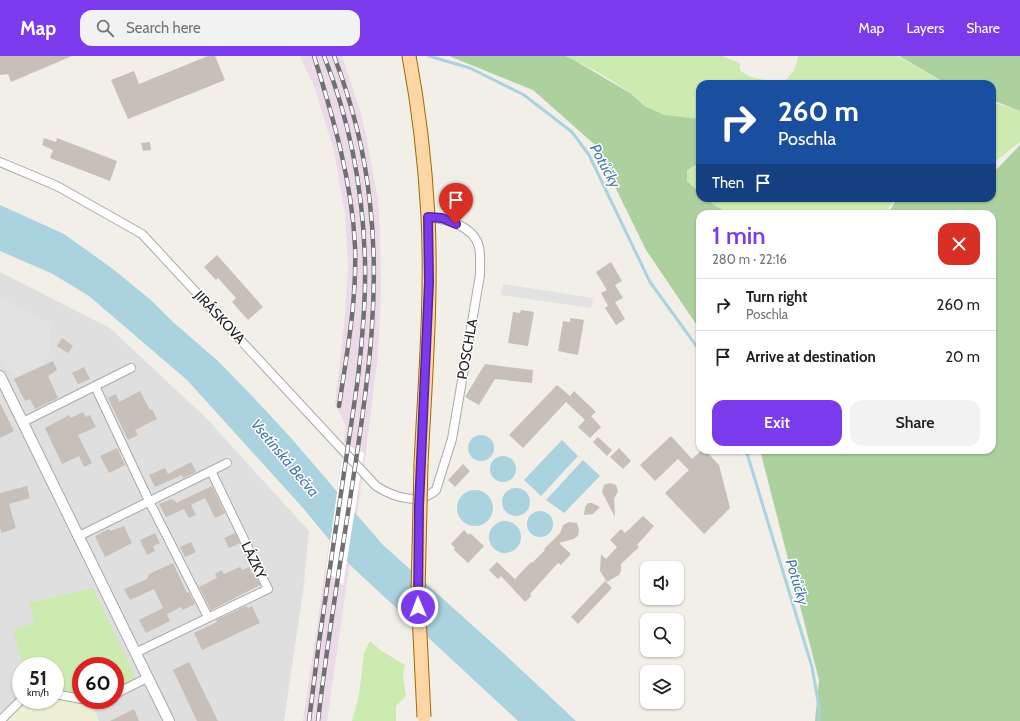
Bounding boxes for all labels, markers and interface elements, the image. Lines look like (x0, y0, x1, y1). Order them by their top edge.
search box (80, 10, 360, 46)
text: Map (20, 17, 56, 40)
icon: search (94, 17, 116, 39)
text: Search here (126, 19, 201, 37)
text: Map (859, 19, 884, 37)
text: Layers (906, 19, 944, 37)
text: Share (966, 19, 1000, 37)
text: 260 m (778, 94, 859, 128)
icon: right (712, 96, 764, 148)
text: Poschla (778, 128, 836, 150)
water label: Potůčky (586, 141, 625, 192)
icon: arrive (752, 172, 774, 194)
text: Then (712, 174, 744, 192)
pin (439, 183, 473, 224)
icon: arrive (445, 189, 467, 211)
text: 1 min (712, 221, 766, 250)
button: close (938, 223, 980, 265)
text: 280 m · 22:16 (712, 251, 787, 267)
street label: JIRÁSKOVA (190, 286, 250, 348)
text: Turn right (746, 288, 807, 306)
icon: right (712, 294, 734, 316)
text: 260 m (937, 296, 980, 314)
text: Poschla (746, 306, 788, 322)
street label: POSCHLA (453, 317, 481, 381)
icon: arrive (712, 346, 734, 368)
text: Arrive at destination (746, 348, 876, 366)
text: 20 m (945, 348, 980, 366)
button: Exit (712, 400, 842, 446)
button: Share (850, 400, 980, 446)
water label: Vsetínská Bečva (247, 415, 323, 501)
street label: LÁZKY (237, 538, 271, 583)
water label: Potůčky (782, 557, 813, 608)
map controls (640, 561, 684, 709)
button: sound (640, 561, 684, 605)
position arrow (397, 586, 439, 628)
button: search (640, 613, 684, 657)
speed limit sign: 60 (72, 657, 124, 709)
button: layers (640, 665, 684, 709)
text: 51 (29, 666, 47, 690)
text: km/h (27, 686, 49, 699)

